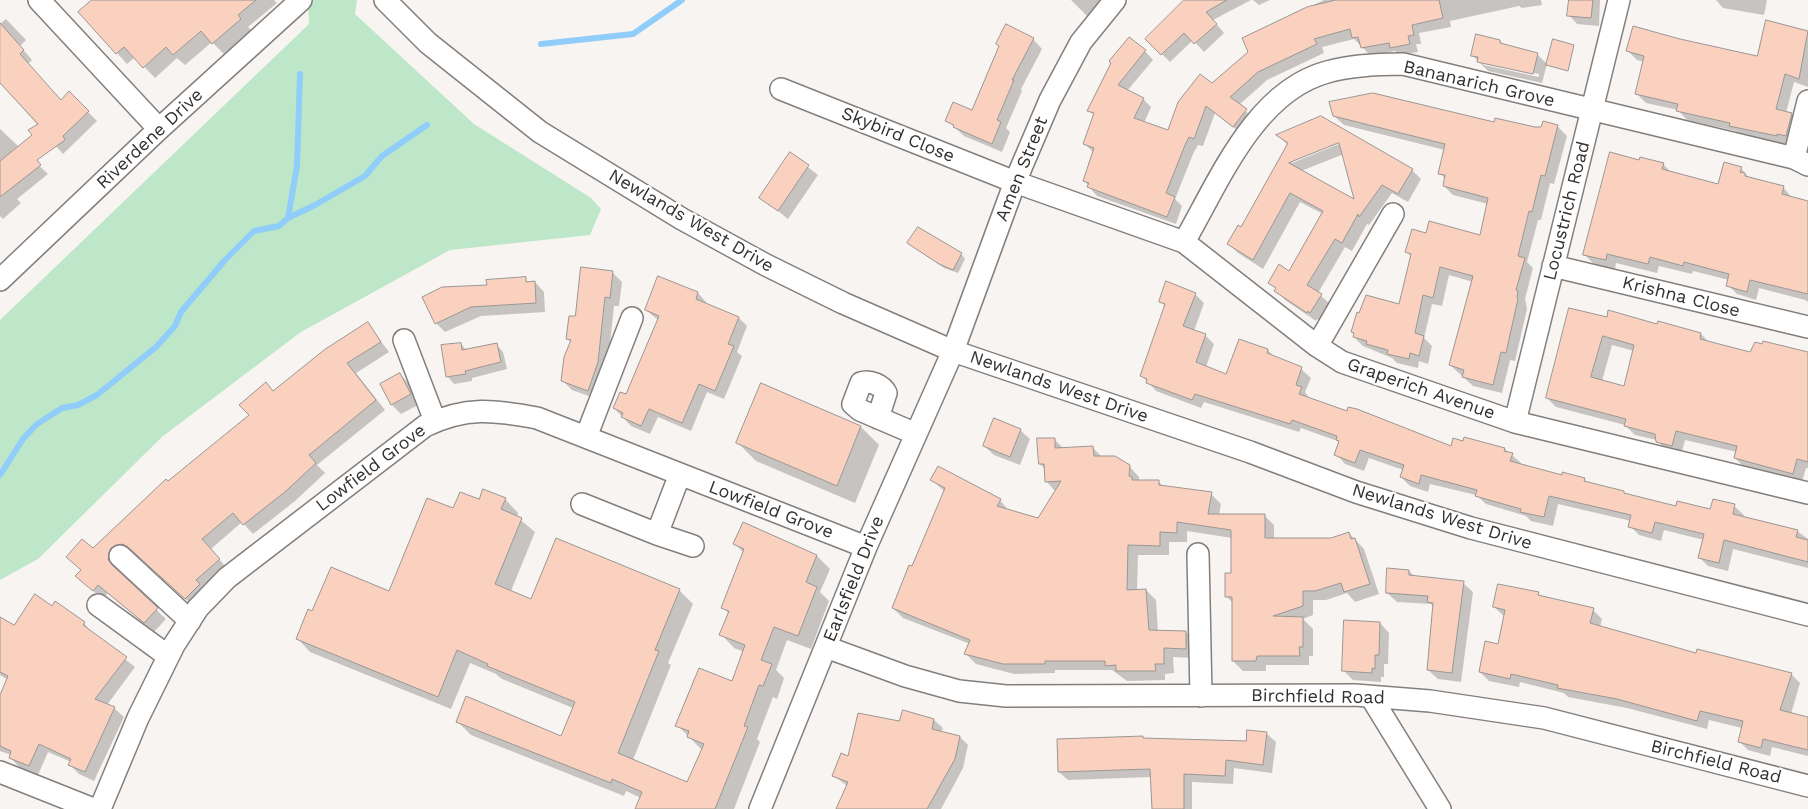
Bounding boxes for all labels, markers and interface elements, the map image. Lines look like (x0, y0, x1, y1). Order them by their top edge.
street label: Bananarich Grove (1401, 56, 1557, 112)
street label: Riverdene Drive (92, 84, 208, 194)
street label: Skybird Close (838, 102, 958, 168)
street label: Amen Street (991, 114, 1053, 224)
street label: Locustrich Road (1539, 139, 1595, 283)
street label: Newlands West Drive (605, 165, 777, 277)
street label: Krishna Close (1620, 272, 1742, 322)
street label: Newlands West Drive (967, 346, 1151, 428)
street label: Graperich Avenue (1344, 354, 1498, 424)
street label: Lowfield Grove (312, 420, 430, 516)
street label: Lowfield Grove (706, 476, 836, 544)
street label: Newlands West Drive (1349, 479, 1535, 555)
street label: Earlsfield Drive (819, 513, 889, 645)
street label: Birchfield Road (1251, 685, 1385, 709)
street label: Birchfield Road (1648, 735, 1784, 789)

